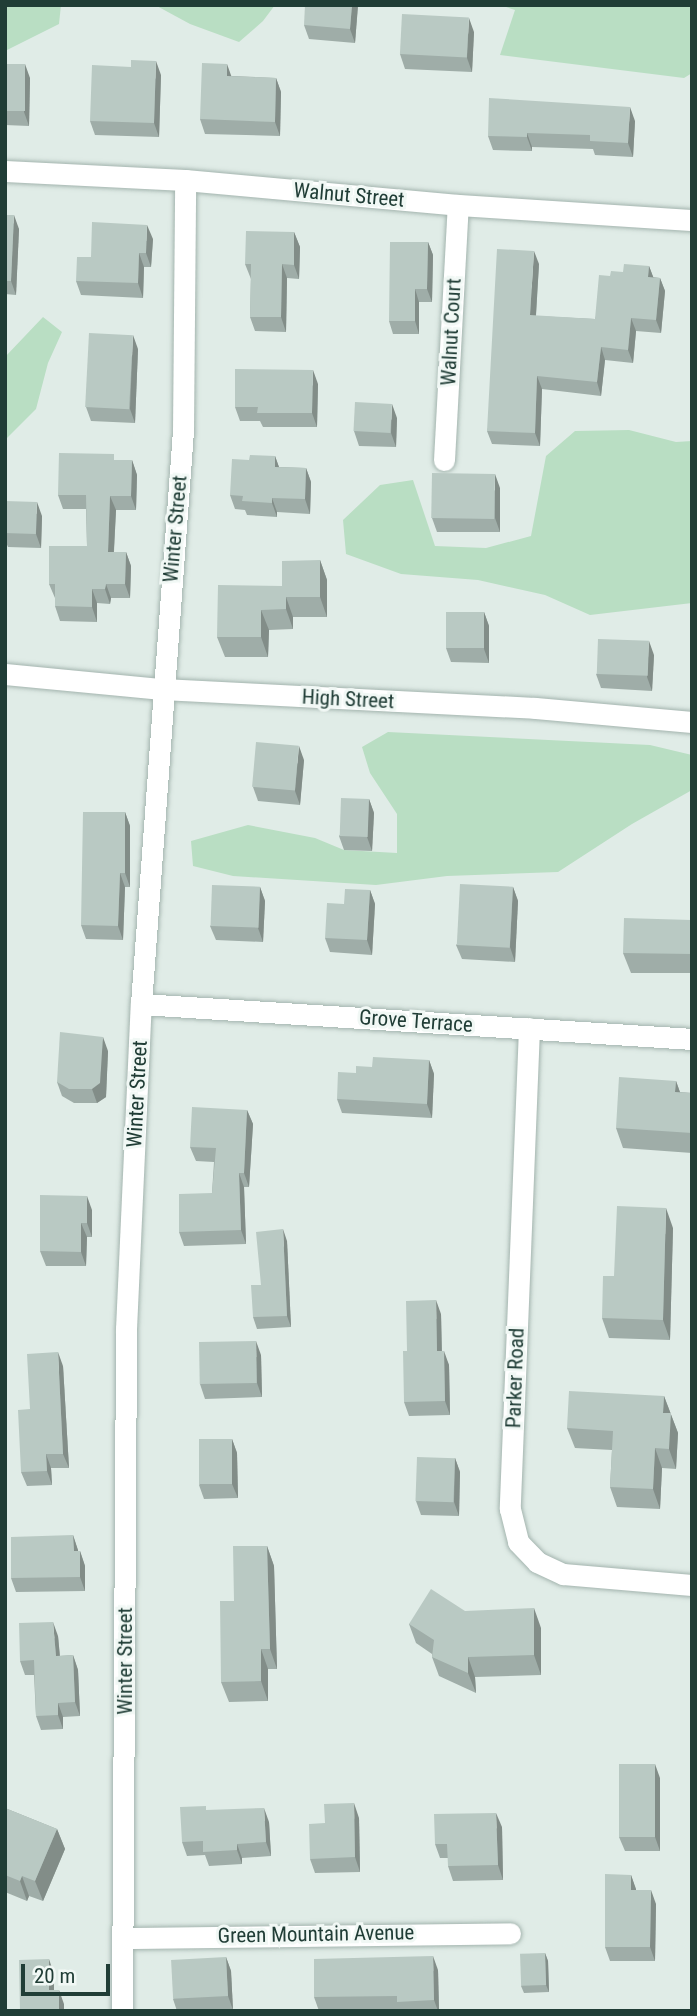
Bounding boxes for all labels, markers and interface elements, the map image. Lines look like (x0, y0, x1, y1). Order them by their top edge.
street label: Walnut Street (293, 178, 405, 212)
street label: Walnut Court (436, 278, 466, 386)
street label: Winter Street (158, 474, 192, 584)
street label: High Street (301, 684, 395, 714)
street label: Grove Terrace (358, 1004, 474, 1038)
street label: Winter Street (122, 1040, 152, 1148)
street label: Parker Road (501, 1327, 529, 1429)
street label: Winter Street (112, 1607, 138, 1715)
street label: Green Mountain Avenue (218, 1920, 414, 1948)
scale bar (24, 1950, 114, 1994)
text: 20 m (34, 1964, 75, 1988)

